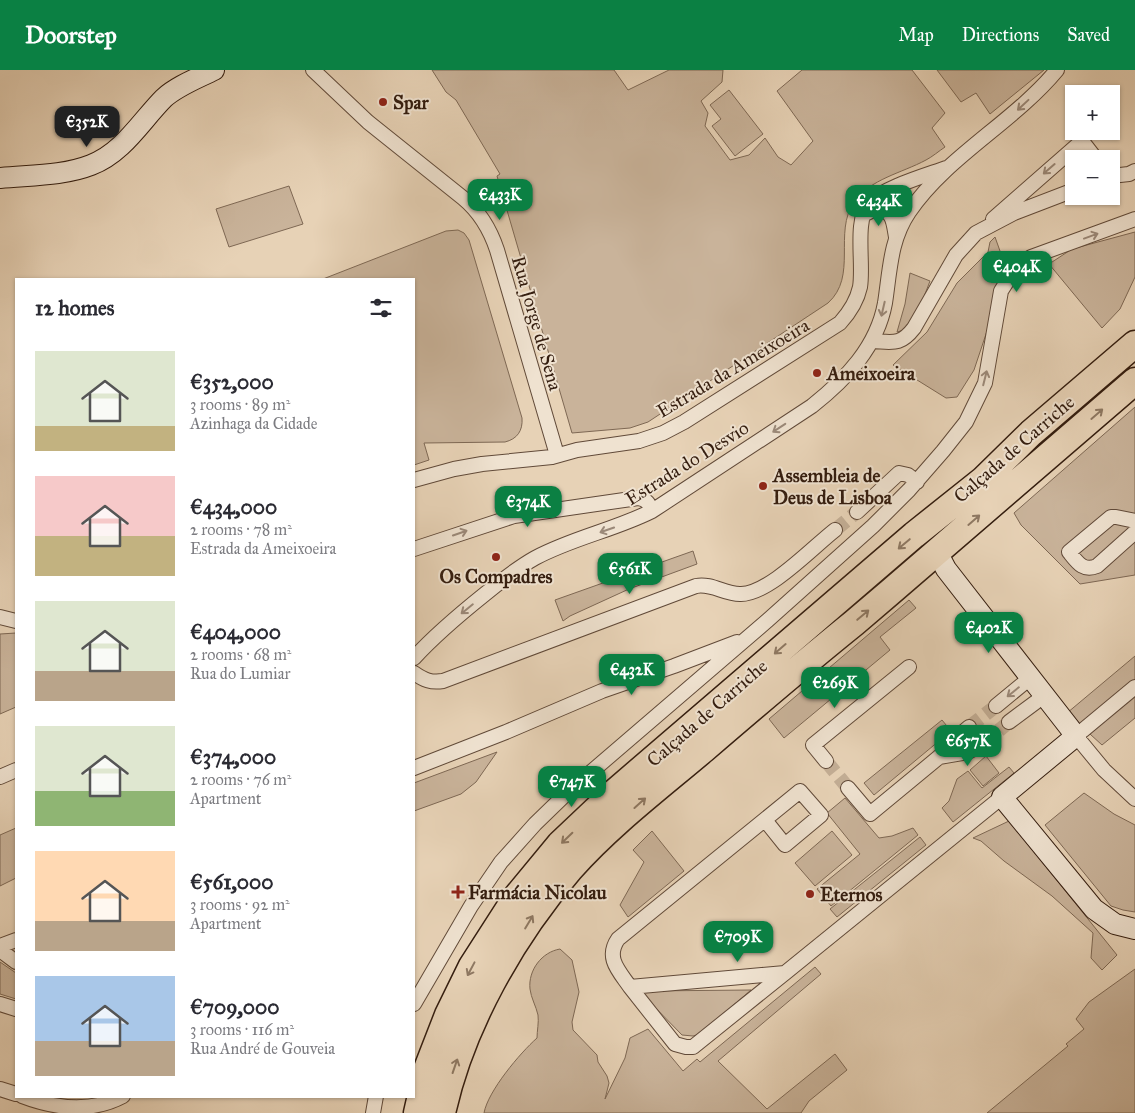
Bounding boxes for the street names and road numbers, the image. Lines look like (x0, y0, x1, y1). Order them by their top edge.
street label: Rua Jorge de Sena (506, 253, 567, 394)
street label: Estrada da Ameixoeira (653, 313, 814, 423)
street label: Calçada de Carriche (949, 390, 1079, 508)
street label: Estrada do Desvio (621, 416, 753, 510)
street label: Calçada de Carriche (642, 654, 772, 772)

